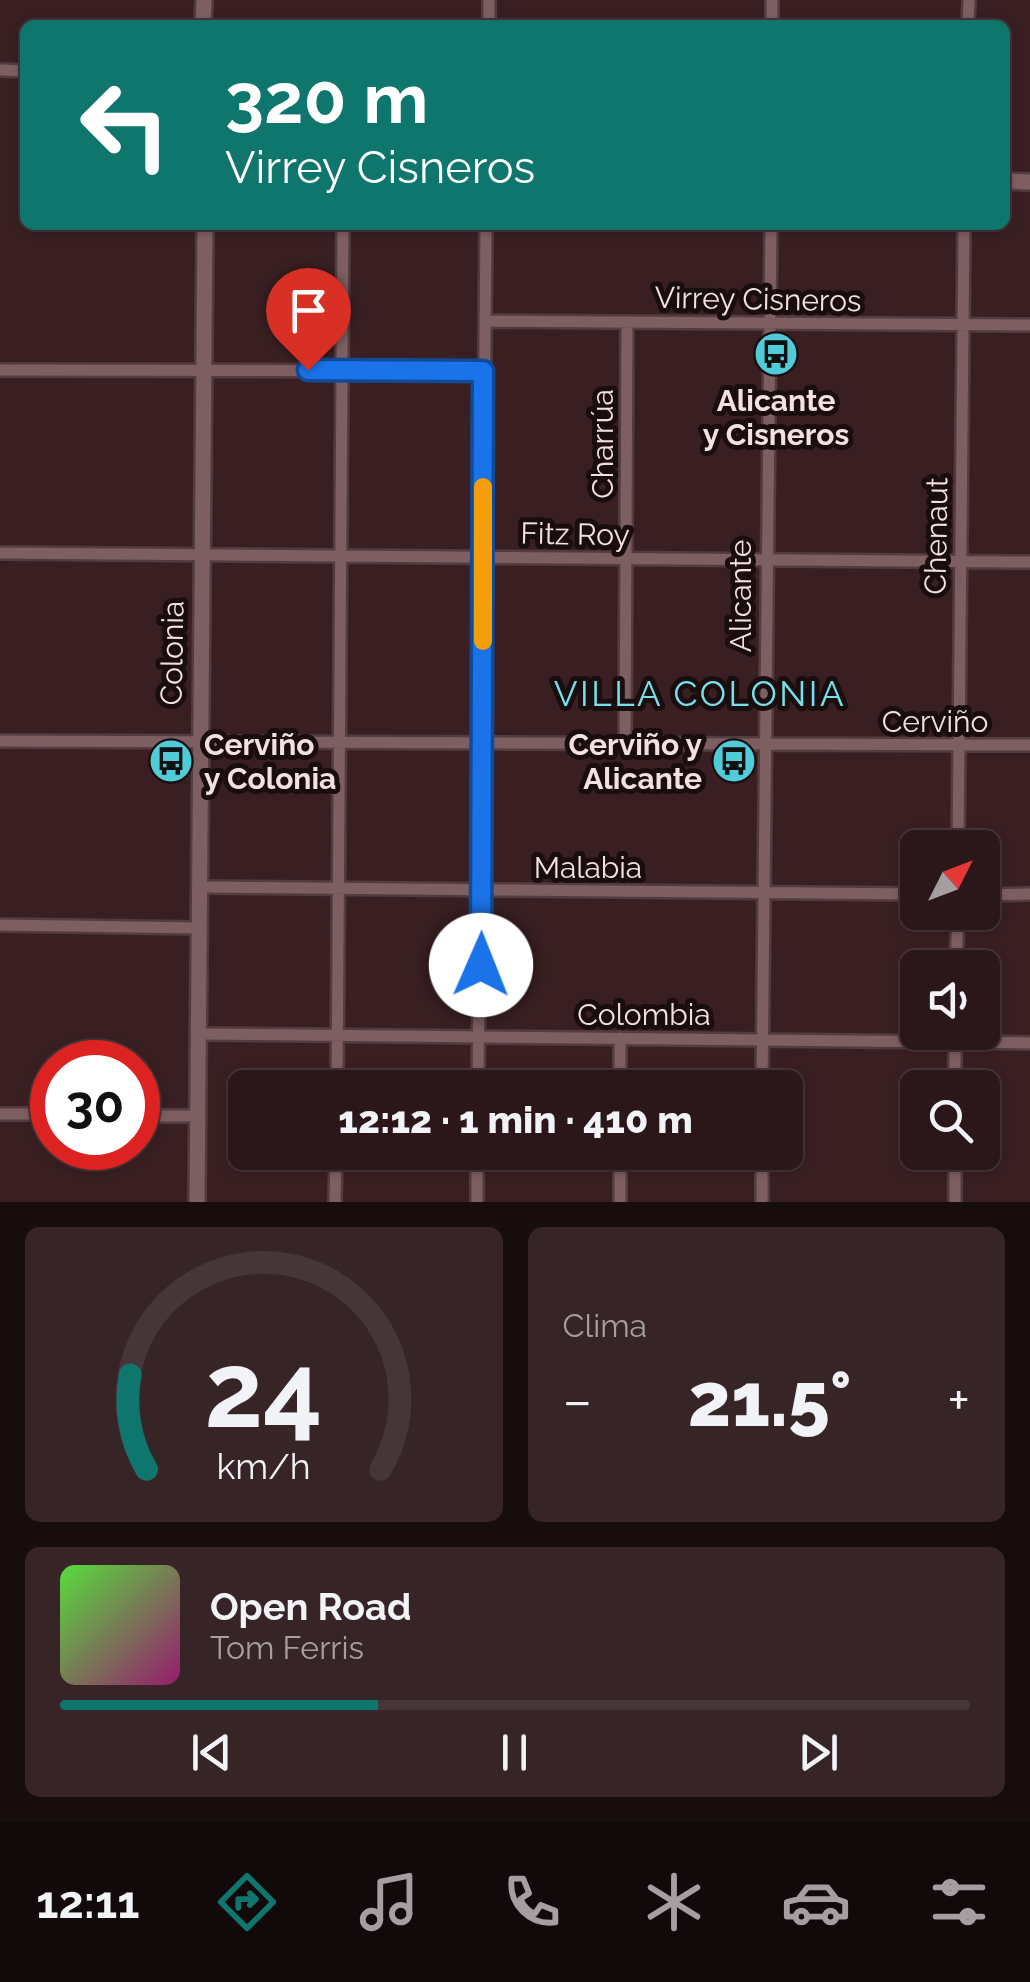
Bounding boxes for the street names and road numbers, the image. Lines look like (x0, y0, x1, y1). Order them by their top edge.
street label: Virrey Cisneros (654, 280, 862, 318)
street label: Charrúa (585, 389, 620, 499)
street label: Chenaut (917, 477, 955, 595)
street label: Fitz Roy (520, 516, 630, 552)
street label: Alicante (723, 540, 758, 652)
street label: Colonia (154, 600, 190, 706)
street label: Cerviño (882, 704, 988, 739)
street label: Malabia (534, 850, 642, 885)
street label: Colombia (577, 997, 711, 1032)

